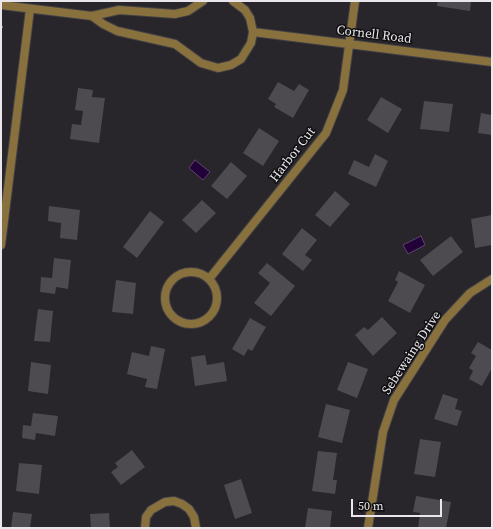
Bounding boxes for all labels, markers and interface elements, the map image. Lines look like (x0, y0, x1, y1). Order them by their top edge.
street label: Cornell Road (336, 23, 412, 47)
street label: Harbor Cut (267, 125, 319, 185)
street label: Sebewaing Drive (379, 308, 445, 398)
scale bar (353, 491, 444, 517)
text: 50 m (358, 498, 384, 514)

